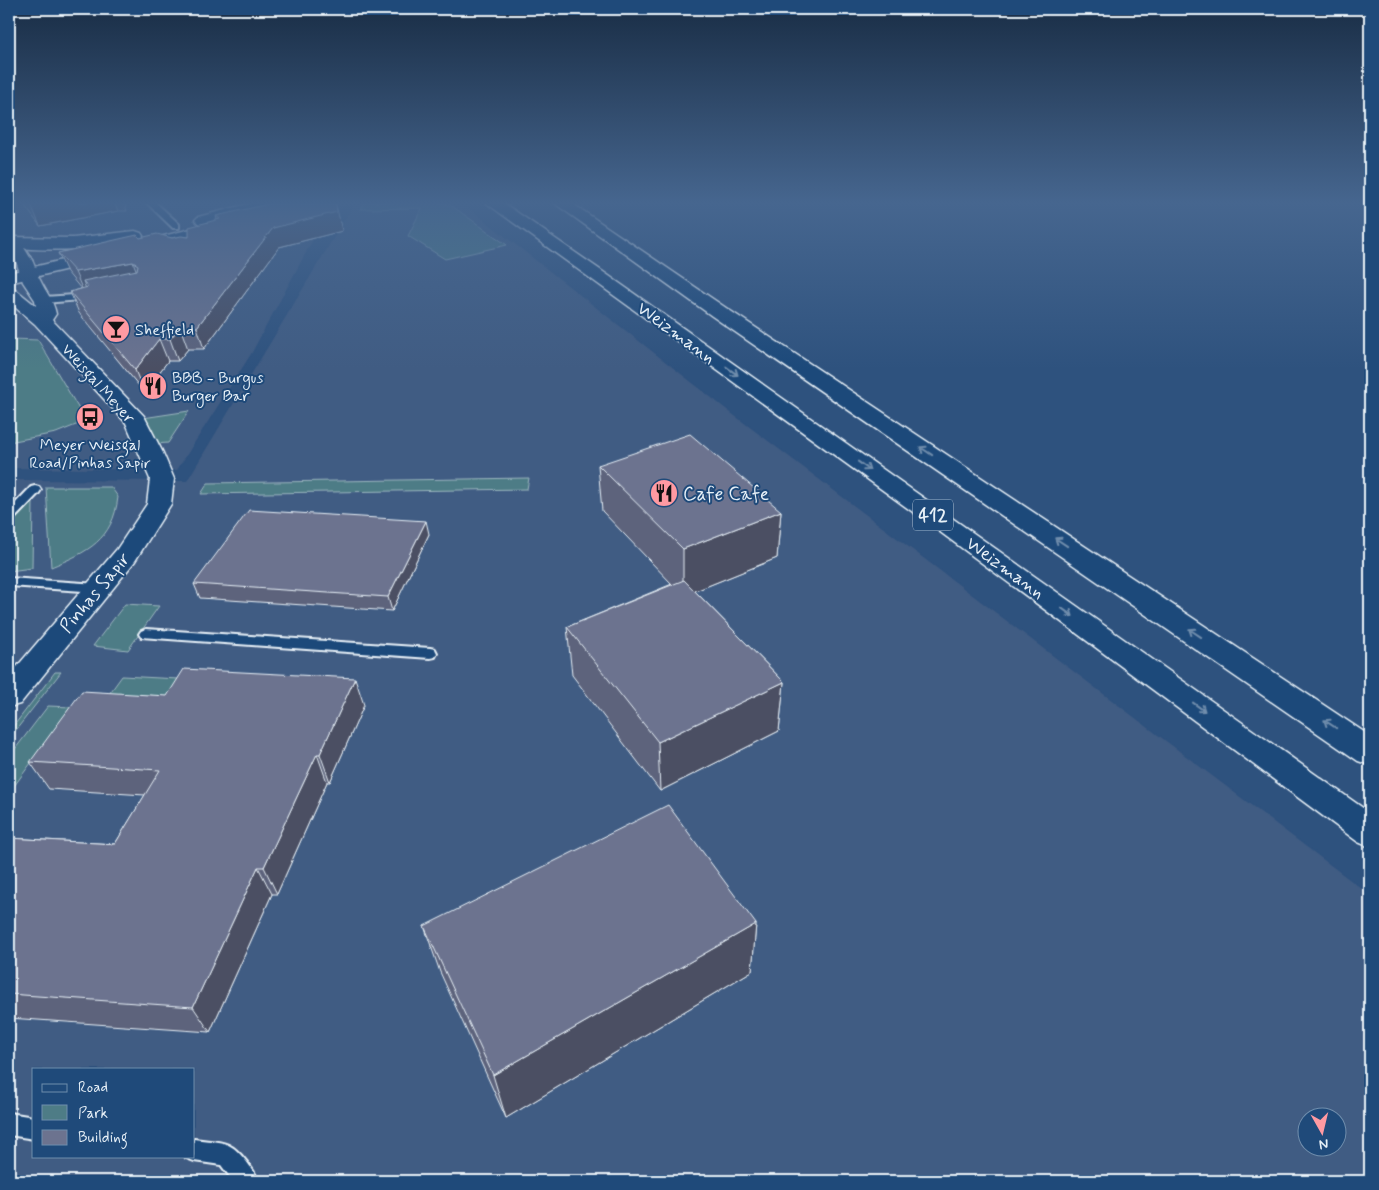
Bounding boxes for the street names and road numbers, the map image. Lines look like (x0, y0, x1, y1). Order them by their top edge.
street label: Weizmann (632, 296, 720, 370)
street label: Weisgal Meyer (56, 340, 140, 429)
road number: 412 (913, 500, 953, 530)
street label: Weizmann (961, 531, 1049, 605)
street label: Pinhas Sapir (54, 547, 136, 639)

